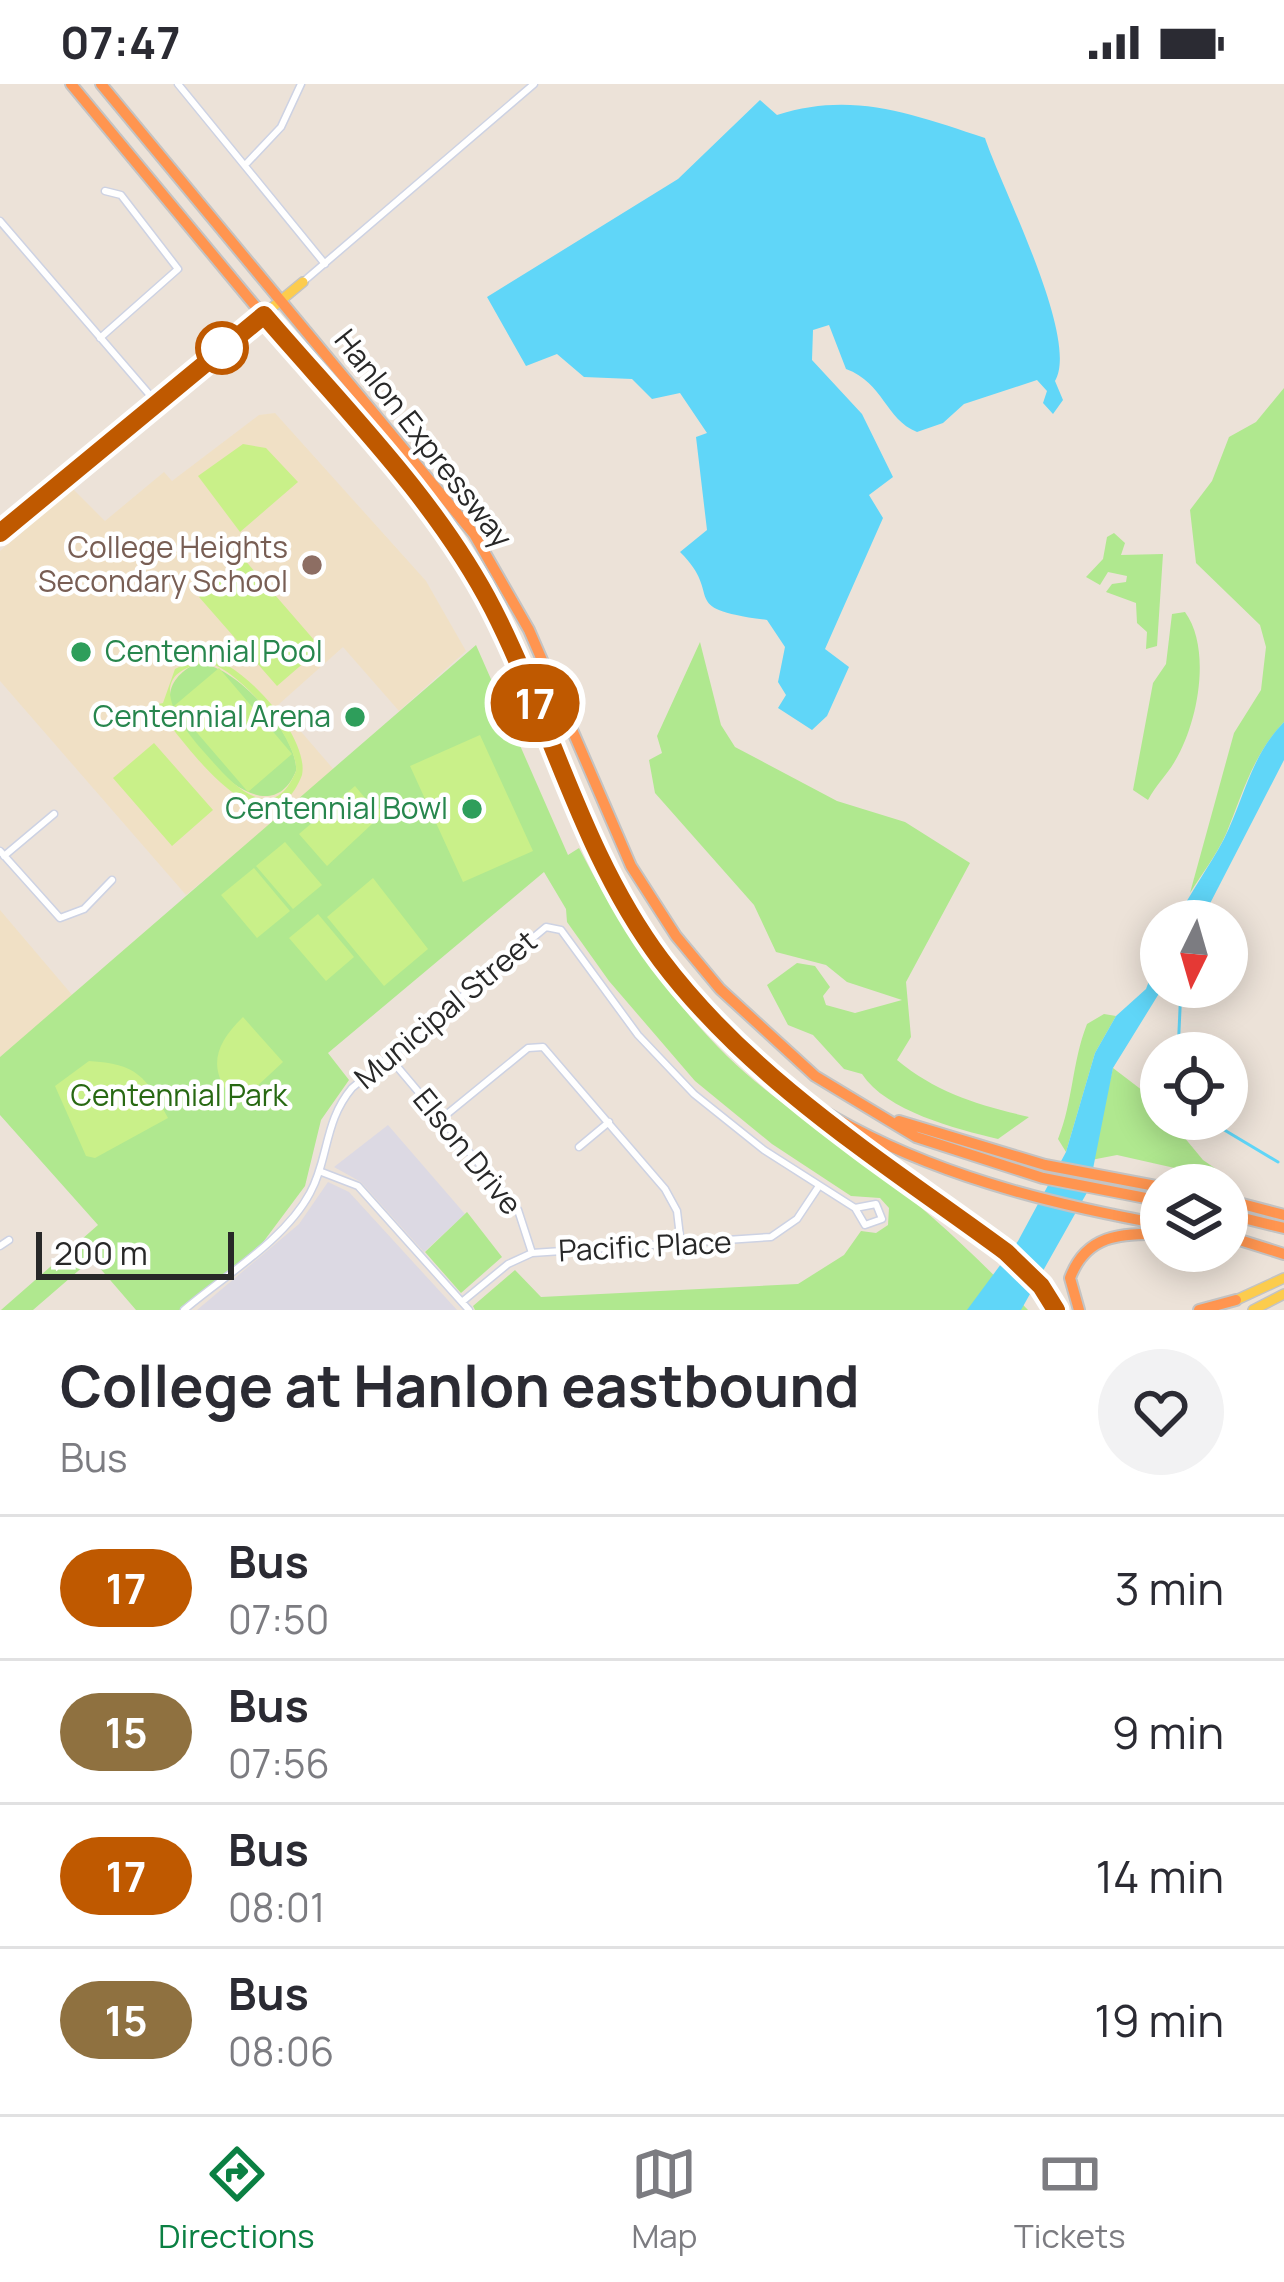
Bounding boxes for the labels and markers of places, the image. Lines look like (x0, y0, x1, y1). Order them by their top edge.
unlabelled marker (197, 323, 247, 373)
place label: College Heights Secondary School (38, 526, 288, 601)
marker: College Heights Secondary School (299, 552, 325, 578)
place label: Centennial Pool (105, 630, 323, 671)
marker: Centennial Pool (68, 639, 94, 665)
place label: Centennial Arena (93, 695, 331, 736)
marker: Centennial Arena (342, 704, 368, 730)
place label: Centennial Bowl (225, 787, 448, 828)
marker: Centennial Bowl (459, 796, 485, 822)

